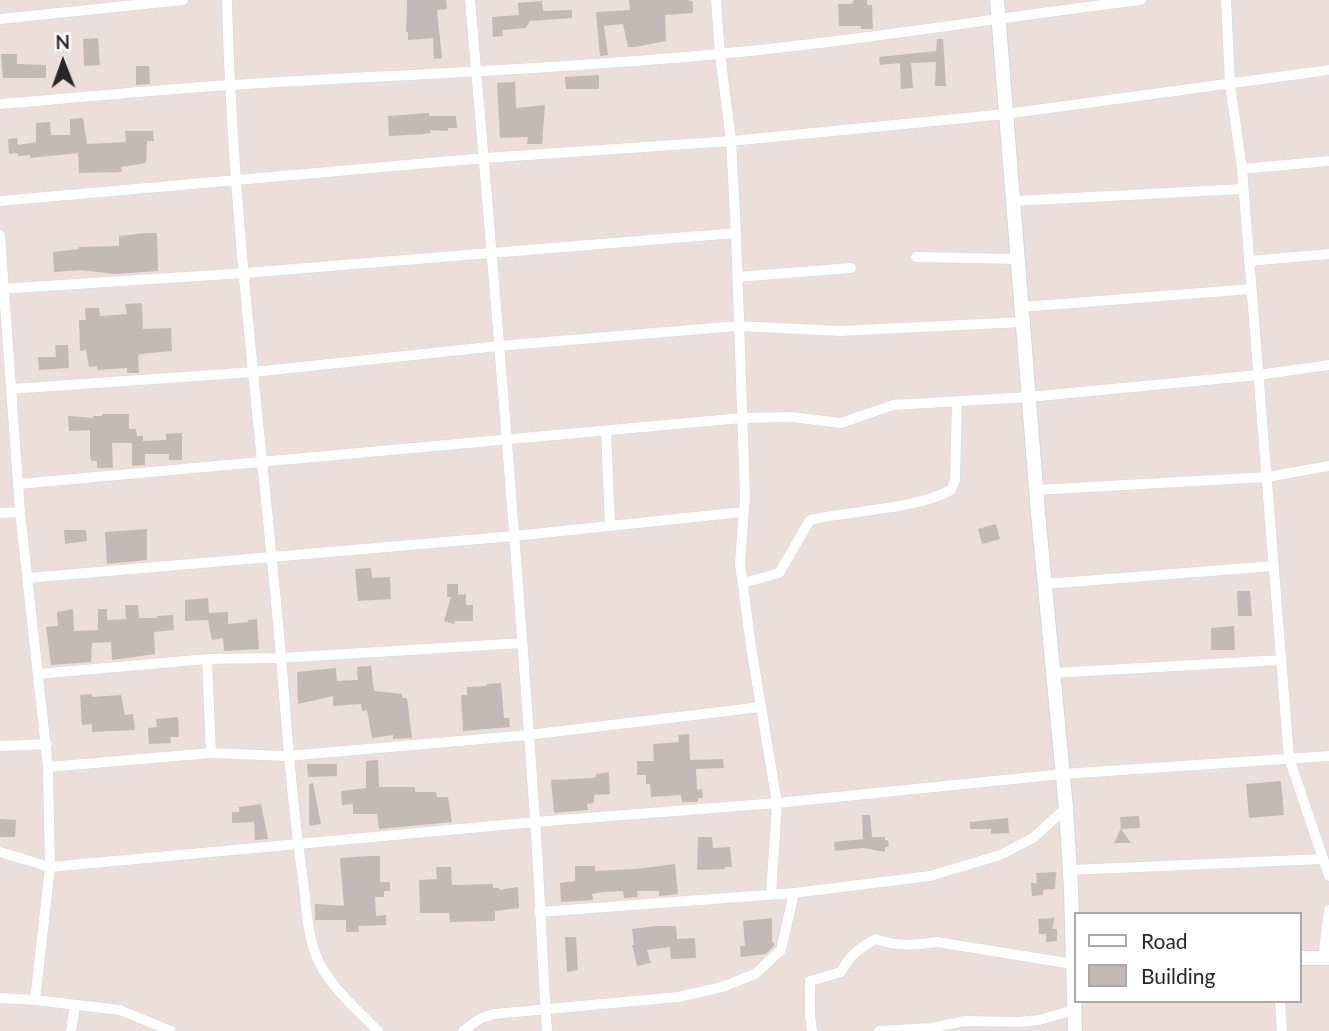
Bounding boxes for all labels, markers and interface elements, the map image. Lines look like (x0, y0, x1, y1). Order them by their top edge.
north arrow (28, 28, 98, 98)
text: N (55, 30, 70, 53)
legend (1074, 912, 1301, 1003)
text: Road (1141, 928, 1188, 953)
text: Building (1141, 963, 1216, 988)

